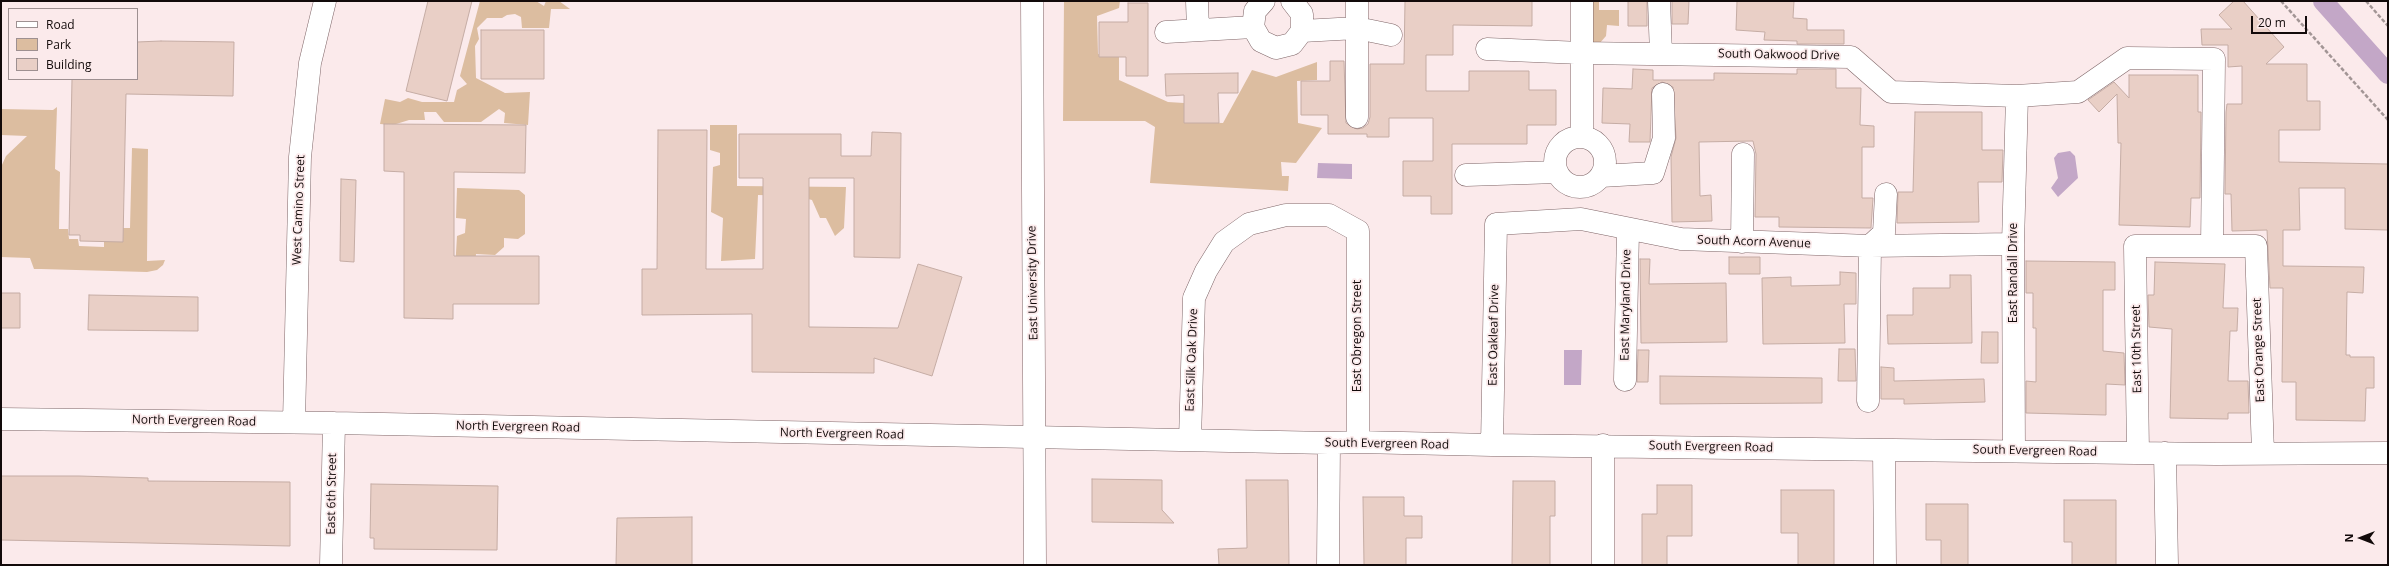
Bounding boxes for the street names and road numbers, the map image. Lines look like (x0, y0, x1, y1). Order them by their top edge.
street label: South Oakwood Drive (1718, 47, 1840, 63)
street label: West Camino Street (290, 155, 308, 265)
street label: East Randall Drive (2007, 223, 2021, 323)
street label: East University Drive (1025, 226, 1041, 340)
street label: South Acorn Avenue (1697, 233, 1811, 251)
street label: East Maryland Drive (1618, 249, 1634, 361)
street label: East Obregon Street (1351, 280, 1365, 392)
street label: East Oakleaf Drive (1486, 284, 1502, 386)
street label: East Orange Street (2250, 297, 2268, 403)
street label: East 10th Street (2129, 305, 2145, 393)
street label: East Silk Oak Drive (1183, 308, 1201, 412)
street label: North Evergreen Road (132, 413, 256, 429)
street label: North Evergreen Road (456, 419, 580, 435)
street label: North Evergreen Road (780, 426, 904, 442)
street label: South Evergreen Road (1325, 436, 1449, 452)
street label: South Evergreen Road (1649, 439, 1773, 455)
street label: South Evergreen Road (1973, 443, 2097, 459)
street label: East 6th Street (324, 453, 340, 535)

